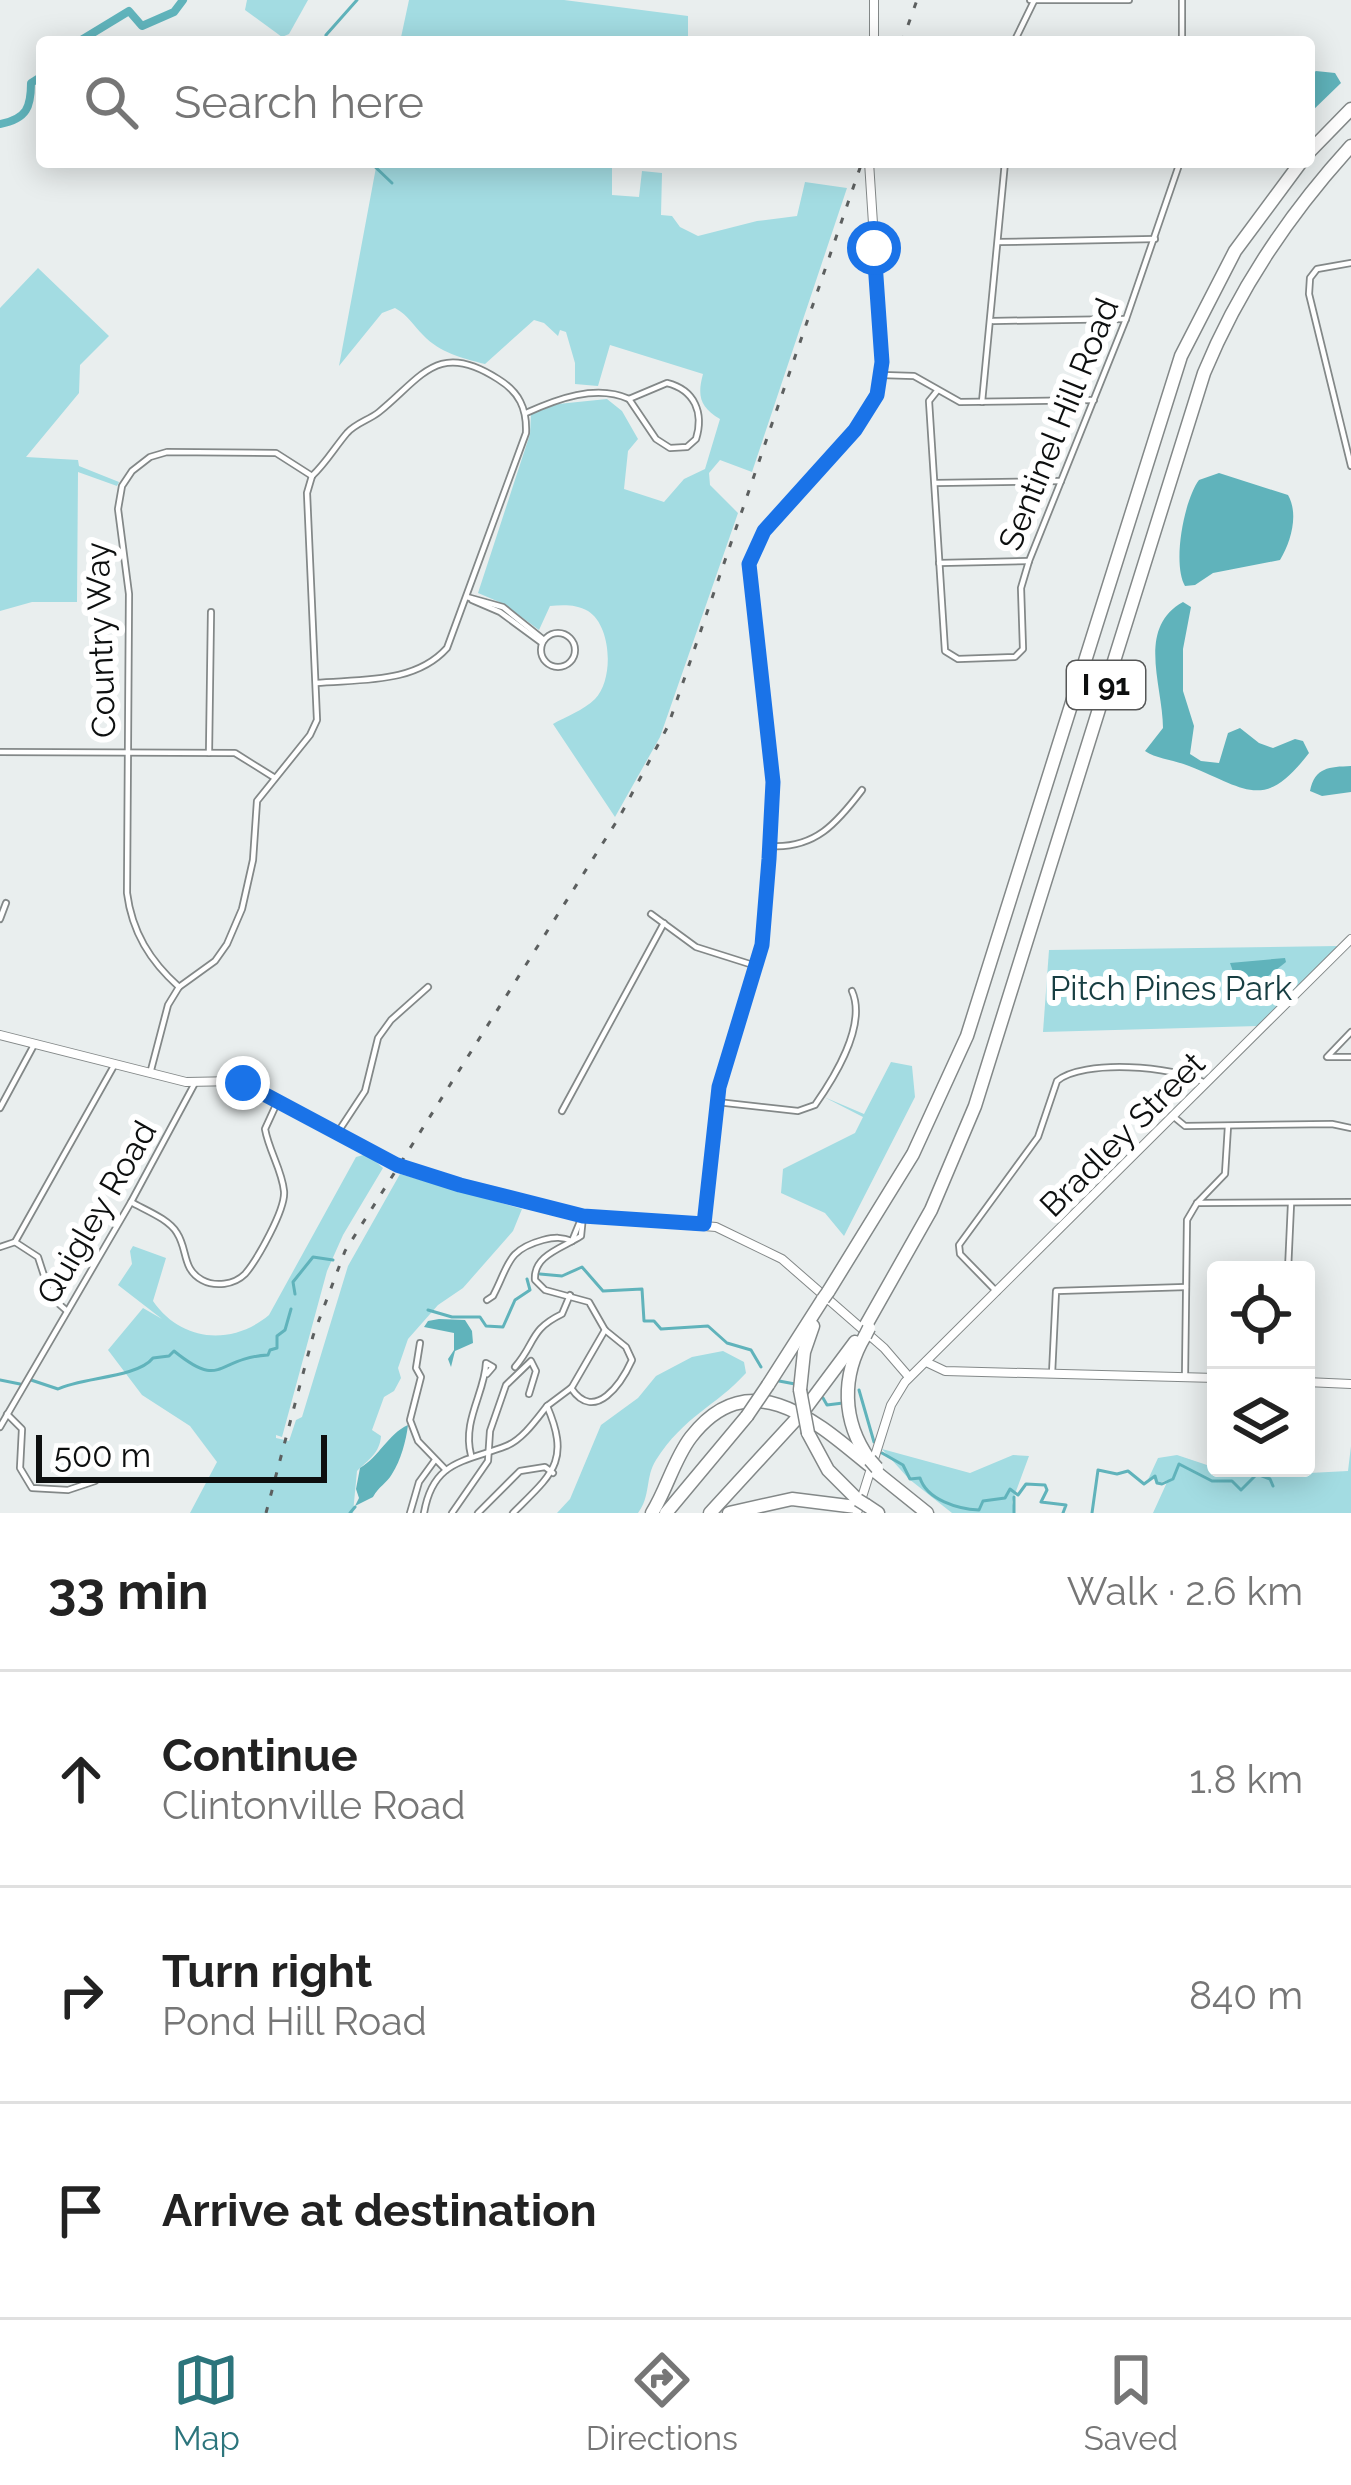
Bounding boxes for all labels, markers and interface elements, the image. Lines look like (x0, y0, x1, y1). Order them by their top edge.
search box (36, 36, 1315, 168)
icon: search (78, 69, 144, 135)
text: Search here (174, 76, 424, 129)
route start (847, 221, 901, 275)
street label: Sentinel Hill Road (990, 293, 1127, 556)
street label: Country Way (78, 541, 123, 739)
road number: I 91 (1067, 661, 1145, 709)
park label: Pitch Pines Park (1050, 969, 1293, 1008)
street label: Bradley Street (1032, 1044, 1213, 1225)
route end (216, 1056, 270, 1110)
street label: Quigley Road (28, 1114, 164, 1310)
map controls (1207, 1261, 1315, 1477)
button: locate (1207, 1261, 1315, 1369)
button: layers (1207, 1369, 1315, 1477)
scale bar (36, 1429, 327, 1482)
text: 500 m (54, 1436, 151, 1475)
text: 33 min (48, 1561, 208, 1621)
text: Walk · 2.6 km (1067, 1568, 1303, 1614)
text: Continue (162, 1729, 358, 1782)
icon: ahead (48, 1746, 114, 1812)
text: 1.8 km (1189, 1756, 1303, 1802)
text: Clintonville Road (162, 1782, 466, 1828)
text: Turn right (162, 1945, 372, 1998)
icon: right (48, 1962, 114, 2028)
text: 840 m (1189, 1972, 1303, 2018)
text: Pond Hill Road (162, 1998, 427, 2044)
icon: arrive (48, 2178, 114, 2244)
text: Arrive at destination (162, 2184, 597, 2237)
tab: Map (173, 2347, 240, 2458)
tab: Directions (586, 2347, 738, 2458)
tab: Saved (1084, 2347, 1178, 2458)

